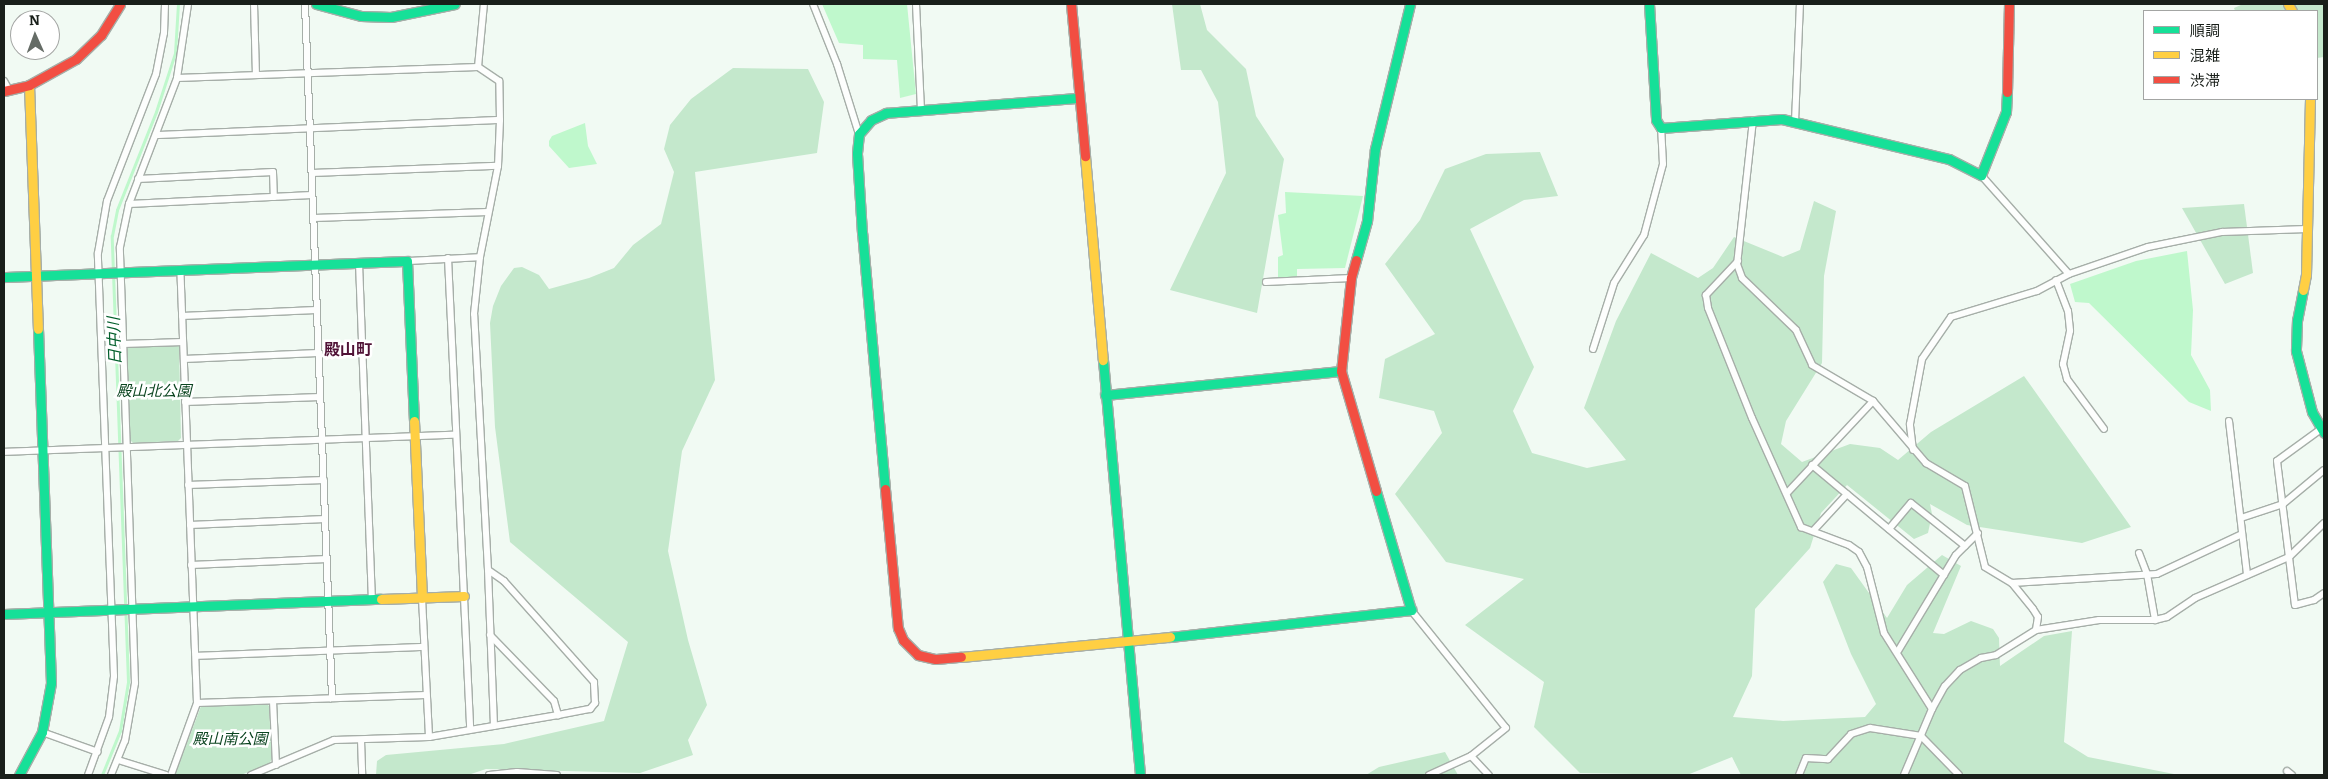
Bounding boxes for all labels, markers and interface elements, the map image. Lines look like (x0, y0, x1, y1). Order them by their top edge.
north arrow (10, 10, 60, 60)
legend (2143, 10, 2318, 100)
text: N (29, 12, 40, 29)
text: 順調 (2190, 22, 2220, 40)
text: 混雑 (2190, 47, 2220, 65)
text: 渋滞 (2190, 72, 2220, 90)
water label: 日中川 (105, 317, 125, 365)
district label: 殿山町 (324, 340, 372, 360)
park label: 殿山北公園 (117, 383, 191, 401)
park label: 殿山南公園 (193, 731, 267, 749)

